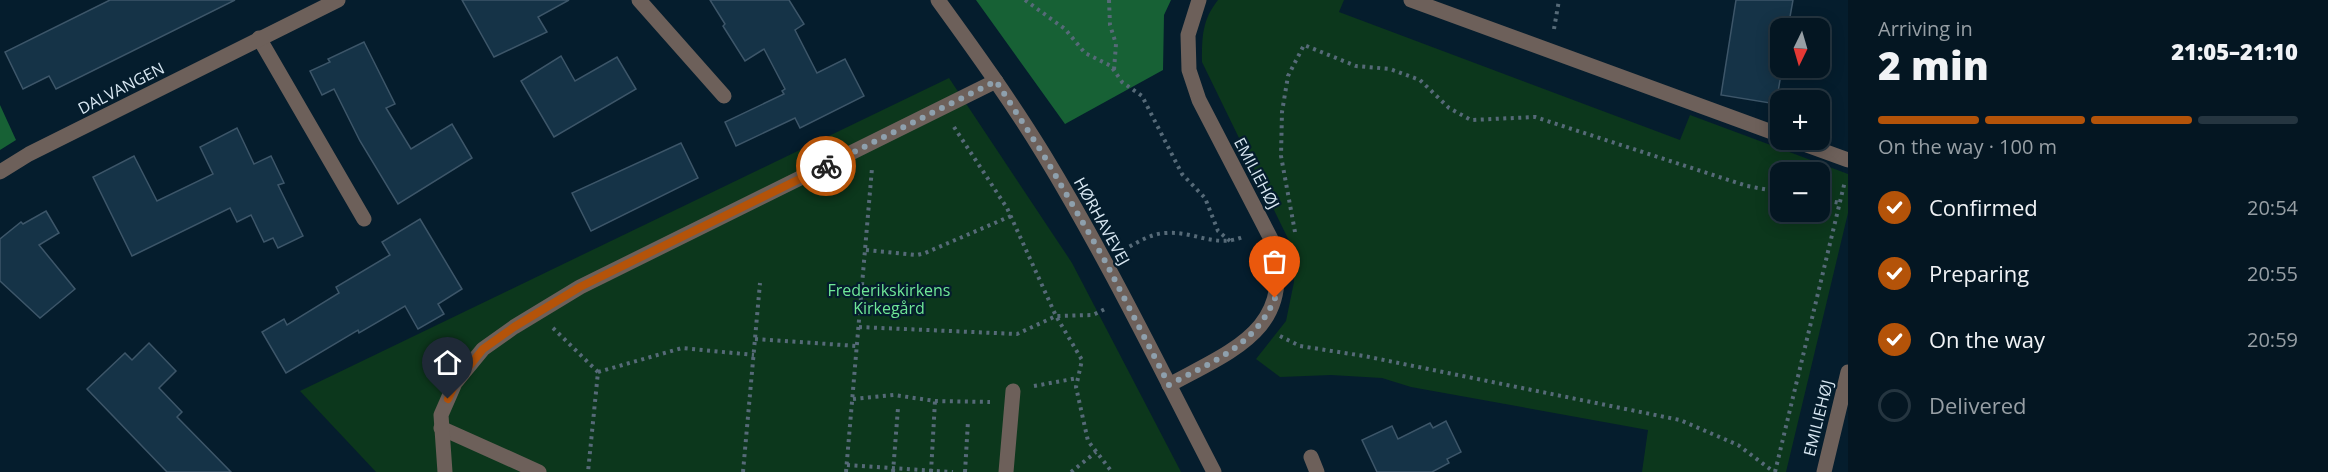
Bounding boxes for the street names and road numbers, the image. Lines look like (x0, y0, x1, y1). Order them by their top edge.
street label: DALVANGEN (74, 57, 168, 119)
street label: EMILIEHØJ (1229, 133, 1285, 213)
street label: HØRHAVEVEJ (1069, 173, 1135, 269)
street label: EMILIEHØJ (1798, 377, 1838, 459)

